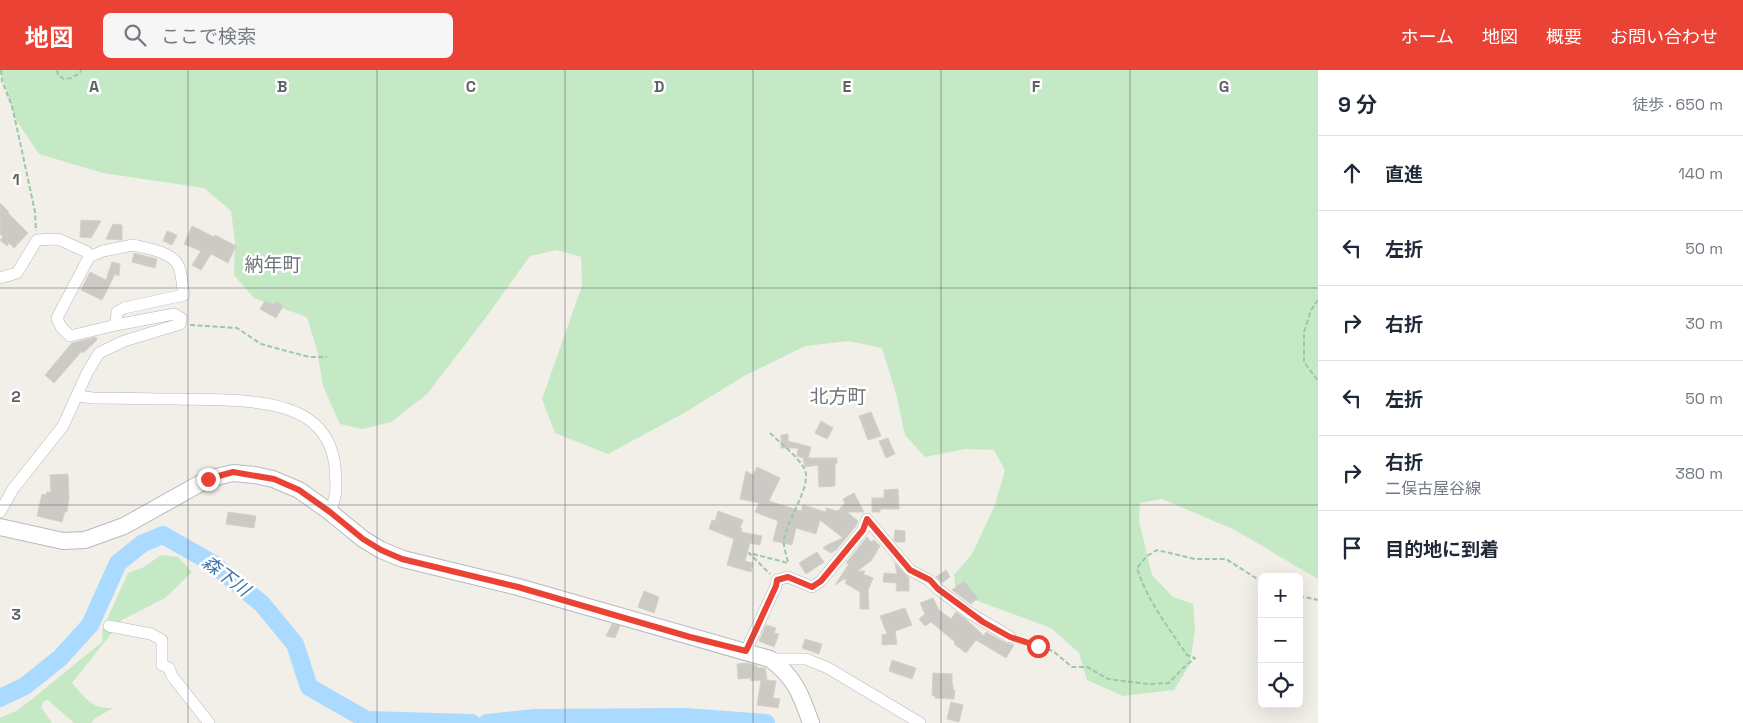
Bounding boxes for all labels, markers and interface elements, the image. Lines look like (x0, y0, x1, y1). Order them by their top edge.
search box (103, 13, 453, 58)
icon: search (121, 21, 149, 49)
text: 地図 (25, 22, 73, 53)
text: ここで検索 (161, 24, 256, 49)
text: ホーム (1401, 25, 1454, 48)
text: 地図 (1482, 25, 1518, 48)
text: 概要 (1546, 25, 1582, 48)
text: お問い合わせ (1610, 25, 1718, 48)
text: A (89, 76, 99, 97)
text: B (277, 76, 287, 97)
text: C (466, 76, 476, 97)
text: D (654, 76, 664, 97)
text: E (843, 76, 852, 97)
text: F (1032, 76, 1041, 97)
text: G (1219, 76, 1229, 97)
text: 9 分 (1338, 91, 1377, 118)
text: 徒歩 · 650 m (1632, 94, 1723, 115)
icon: ahead (1338, 159, 1366, 187)
text: 直進 (1385, 162, 1423, 187)
text: 140 m (1678, 163, 1723, 184)
text: 1 (12, 169, 20, 190)
icon: left (1338, 234, 1366, 262)
text: 左折 (1385, 237, 1423, 262)
text: 50 m (1685, 238, 1723, 259)
district label: 納年町 (244, 252, 302, 277)
icon: right (1338, 309, 1366, 337)
text: 右折 (1385, 312, 1423, 337)
text: 30 m (1685, 313, 1723, 334)
district label: 北方町 (809, 384, 867, 409)
icon: left (1338, 384, 1366, 412)
text: 2 (11, 386, 21, 407)
text: 左折 (1385, 387, 1423, 412)
text: 50 m (1685, 388, 1723, 409)
text: 右折 (1385, 450, 1423, 475)
icon: right (1338, 459, 1366, 487)
text: 380 m (1675, 463, 1723, 484)
route end (197, 468, 220, 491)
text: 二俣古屋谷線 (1385, 478, 1481, 499)
icon: arrive (1338, 534, 1366, 562)
text: 目的地に到着 (1385, 537, 1499, 562)
water label: 森下川 (198, 550, 256, 602)
map controls (1258, 573, 1303, 708)
button: + (1258, 573, 1303, 618)
text: 3 (11, 604, 21, 625)
button: − (1258, 618, 1303, 663)
route start (1027, 635, 1050, 658)
button: locate (1258, 663, 1303, 708)

